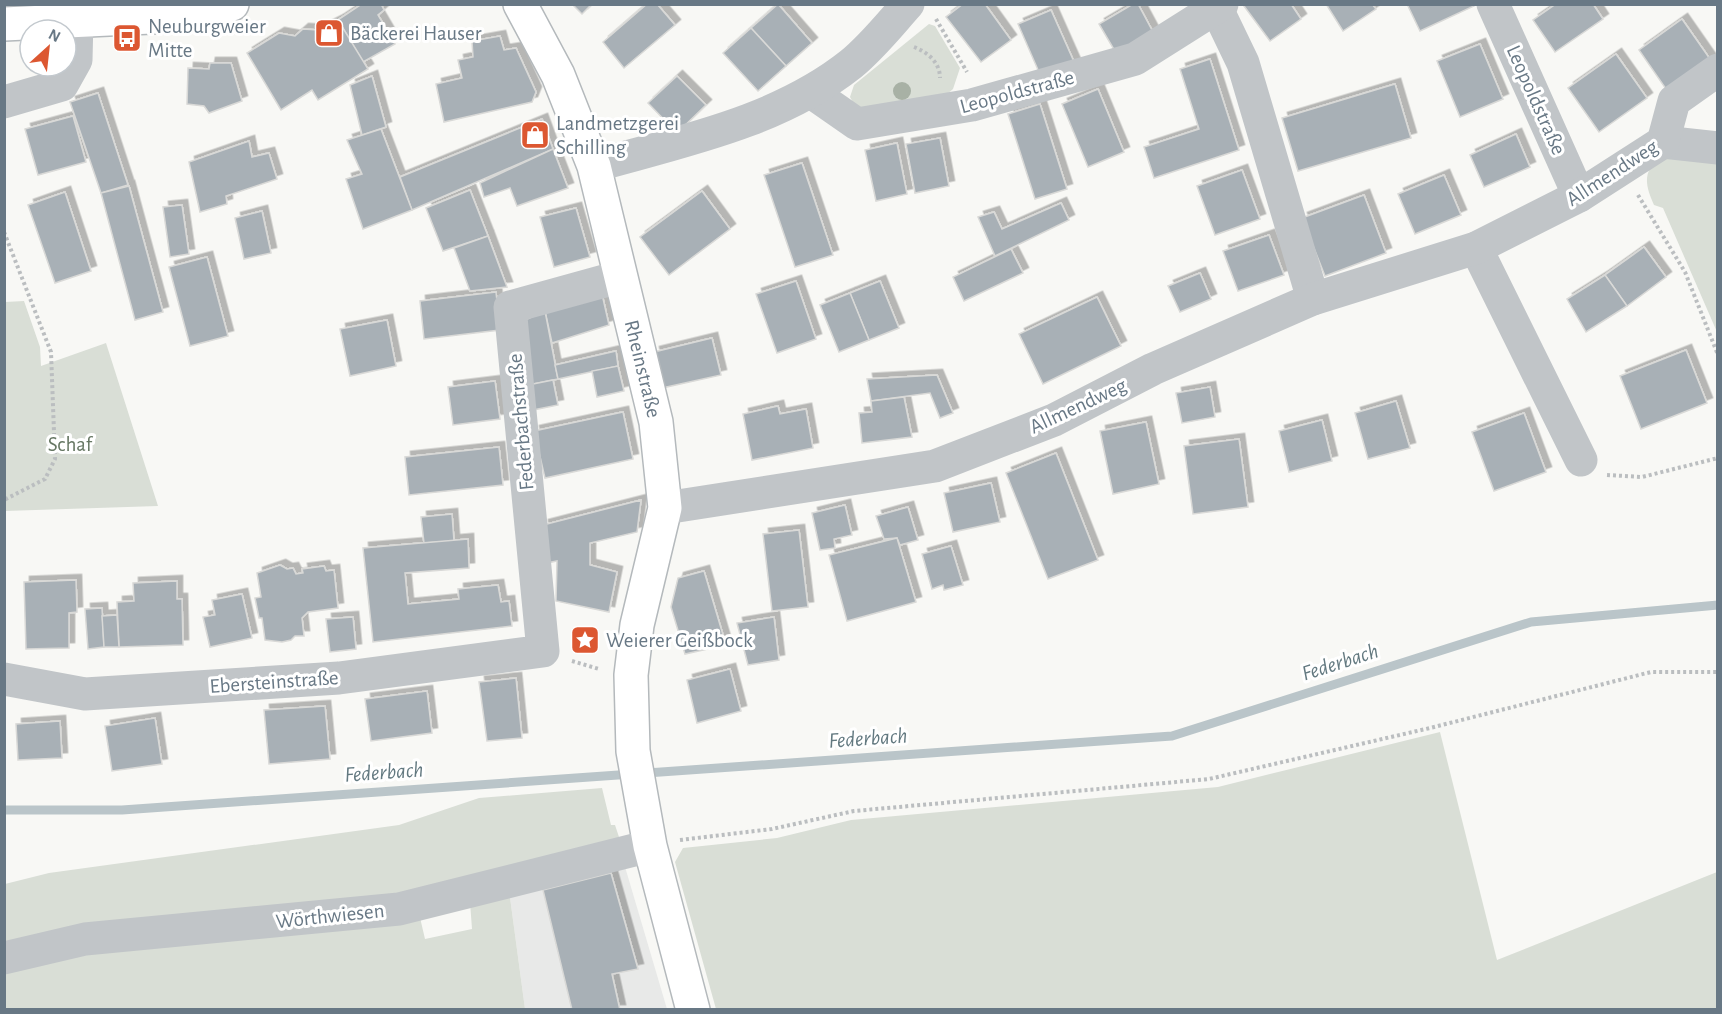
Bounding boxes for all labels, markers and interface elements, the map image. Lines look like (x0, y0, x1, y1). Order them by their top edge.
place label: Neuburgweier Mitte (148, 16, 266, 61)
shop icon: Bäckerei Hauser (313, 17, 345, 49)
north arrow (18, 18, 78, 78)
bus stop icon: Neuburgweier Mitte (111, 22, 143, 54)
place label: Bäckerei Hauser (350, 23, 482, 44)
text: N (46, 26, 63, 45)
street label: Leopoldstraße (1502, 42, 1570, 158)
street label: Leopoldstraße (958, 67, 1076, 117)
place label: Landmetzgerei Schilling (556, 113, 679, 158)
shop icon: Landmetzgerei Schilling (519, 119, 551, 151)
street label: Allmendweg (1563, 135, 1662, 210)
street label: Rheinstraße (621, 318, 665, 420)
street label: Federbachstraße (505, 353, 537, 491)
street label: Allmendweg (1026, 374, 1130, 438)
park label: Schaf (48, 434, 94, 455)
place icon: Weierer Geißbock (569, 624, 601, 656)
place label: Weierer Geißbock (606, 630, 753, 651)
water label: Federbach (1299, 639, 1381, 685)
street label: Ebersteinstraße (209, 667, 339, 697)
water label: Federbach (828, 724, 908, 752)
water label: Federbach (344, 758, 424, 786)
street label: Wörthwiesen (275, 900, 385, 932)

